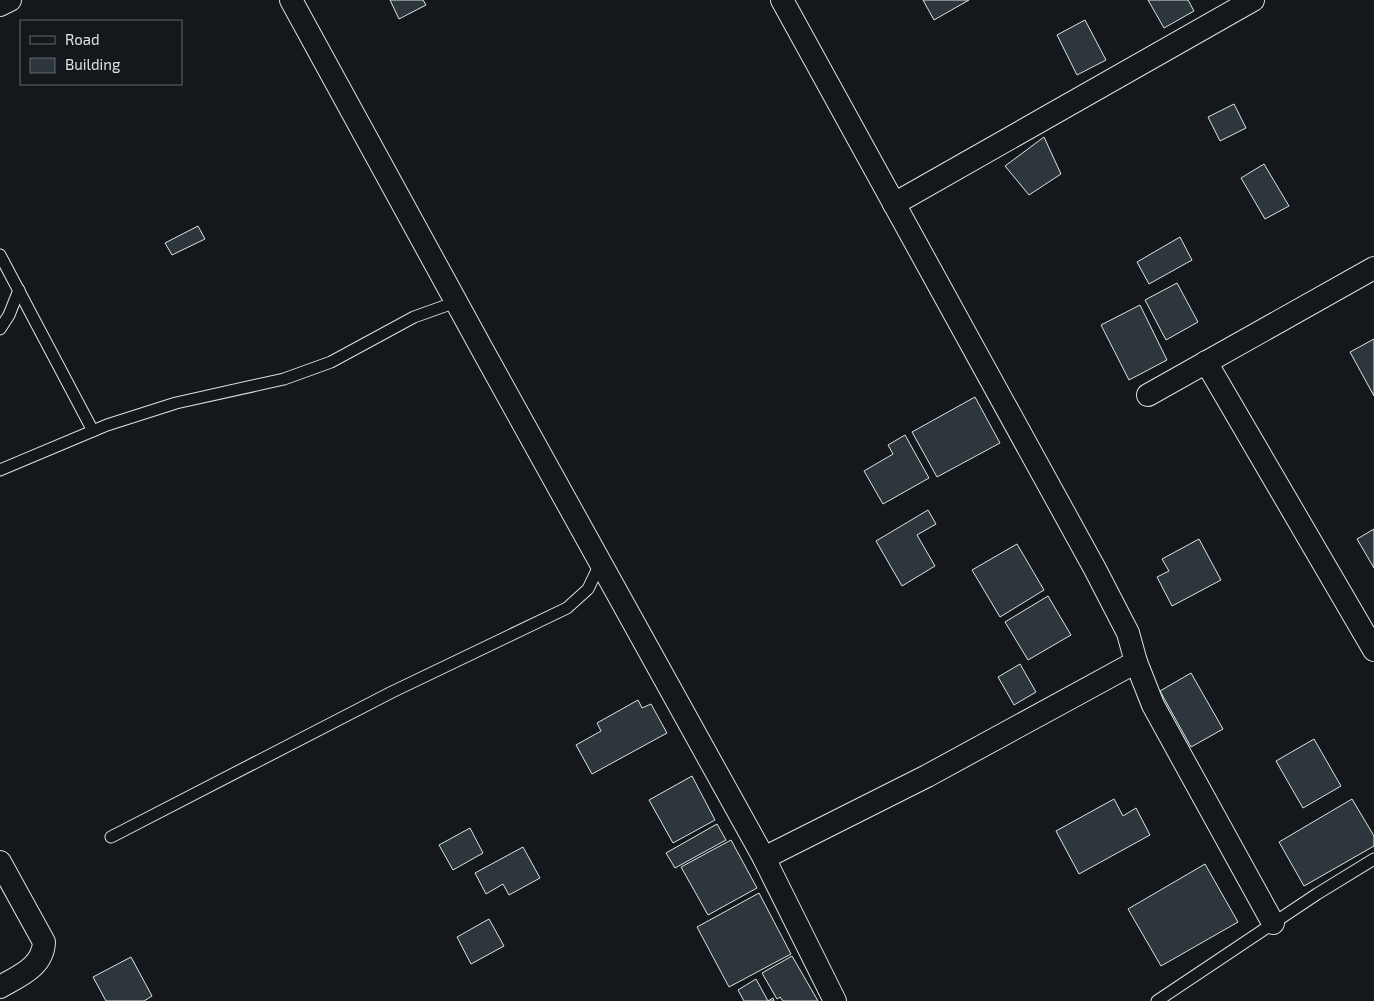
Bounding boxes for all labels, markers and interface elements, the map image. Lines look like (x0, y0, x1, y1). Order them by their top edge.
legend (20, 20, 182, 85)
text: Road (65, 30, 100, 48)
text: Building (65, 55, 121, 73)

